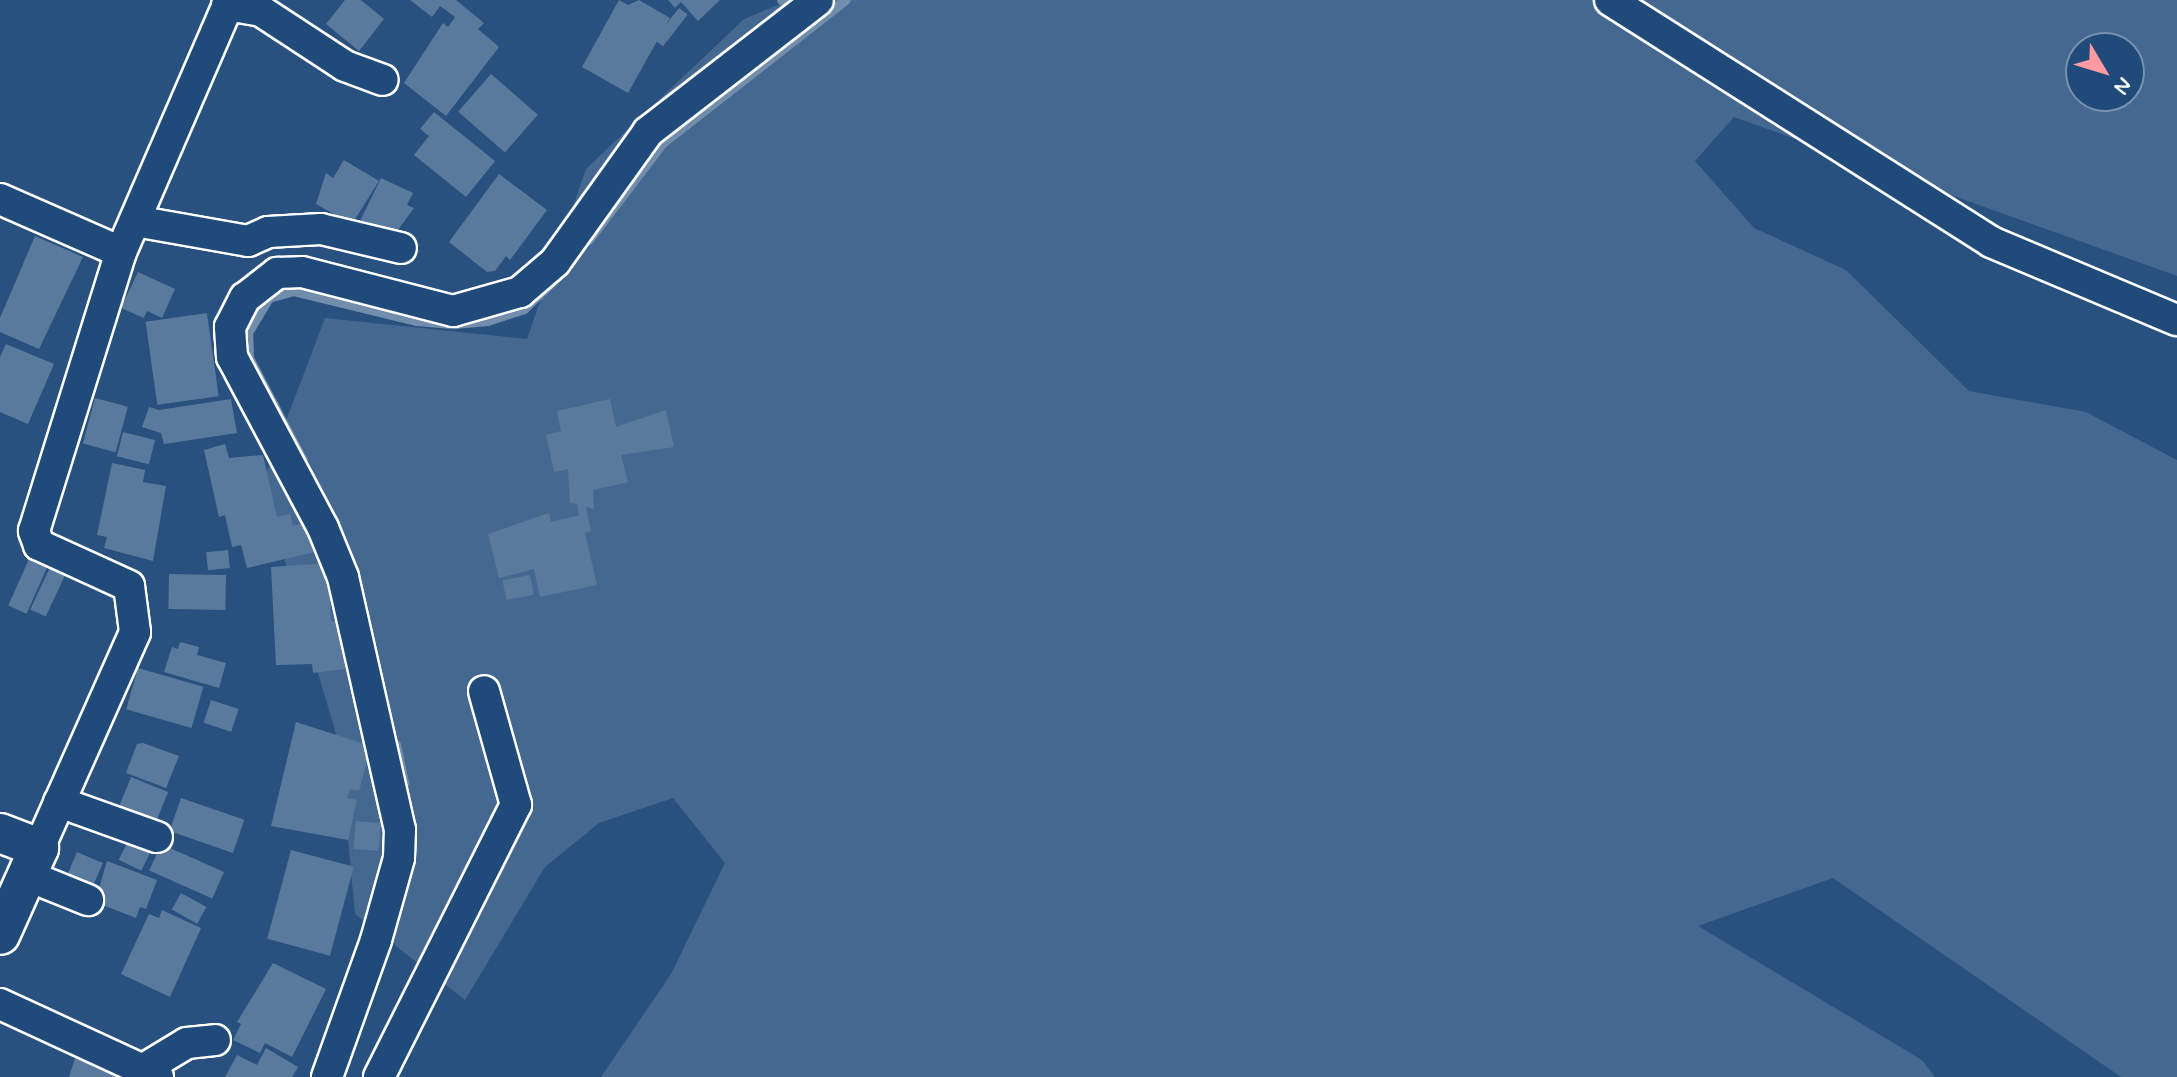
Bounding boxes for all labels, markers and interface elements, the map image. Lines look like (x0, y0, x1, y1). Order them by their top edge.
north arrow (2065, 32, 2145, 112)
text: N (2107, 71, 2138, 100)

